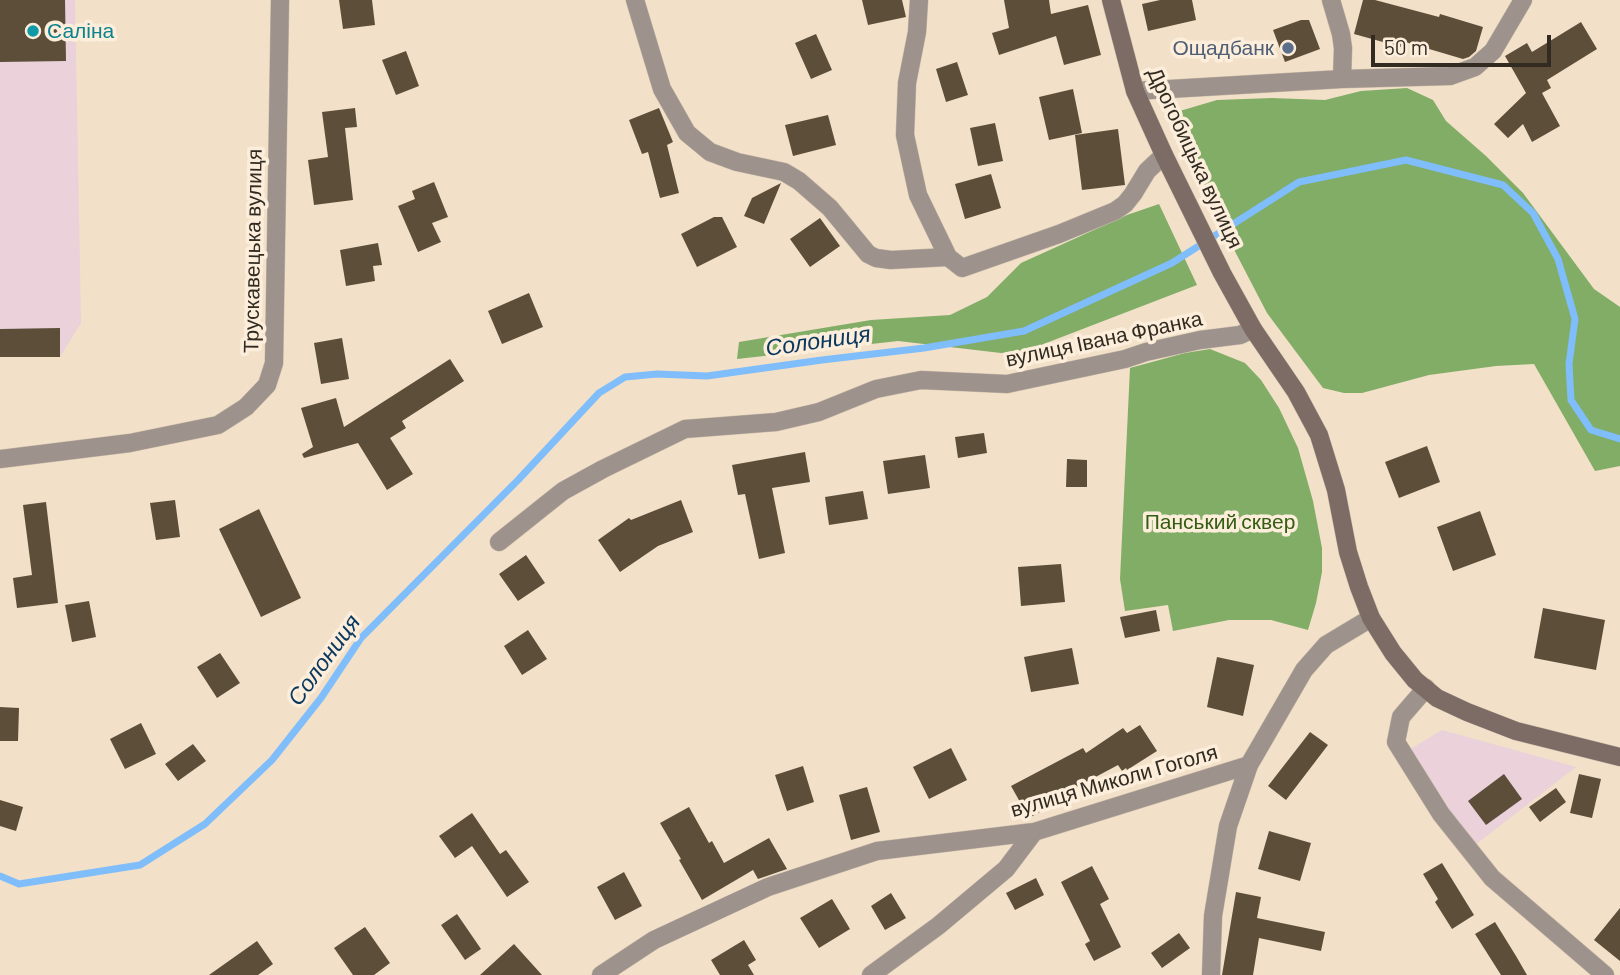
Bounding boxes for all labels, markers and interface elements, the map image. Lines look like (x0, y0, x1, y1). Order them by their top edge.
place label: Саліна (47, 18, 114, 44)
scale bar (1375, 21, 1555, 65)
marker: Саліна (25, 23, 41, 39)
text: 50 m (1384, 34, 1428, 59)
place label: Ощадбанк (1172, 35, 1274, 61)
marker: Ощадбанк (1280, 40, 1296, 56)
street label: Дрогобицька вулиця (1142, 63, 1248, 253)
street label: Трускавецька вулиця (239, 149, 267, 353)
street label: вулиця Івана Франка (1003, 306, 1205, 372)
water label: Солониця (764, 320, 872, 362)
park label: Панський сквер (1145, 509, 1295, 535)
water label: Солониця (282, 609, 366, 711)
street label: вулиця Миколи Гоголя (1008, 739, 1220, 823)

